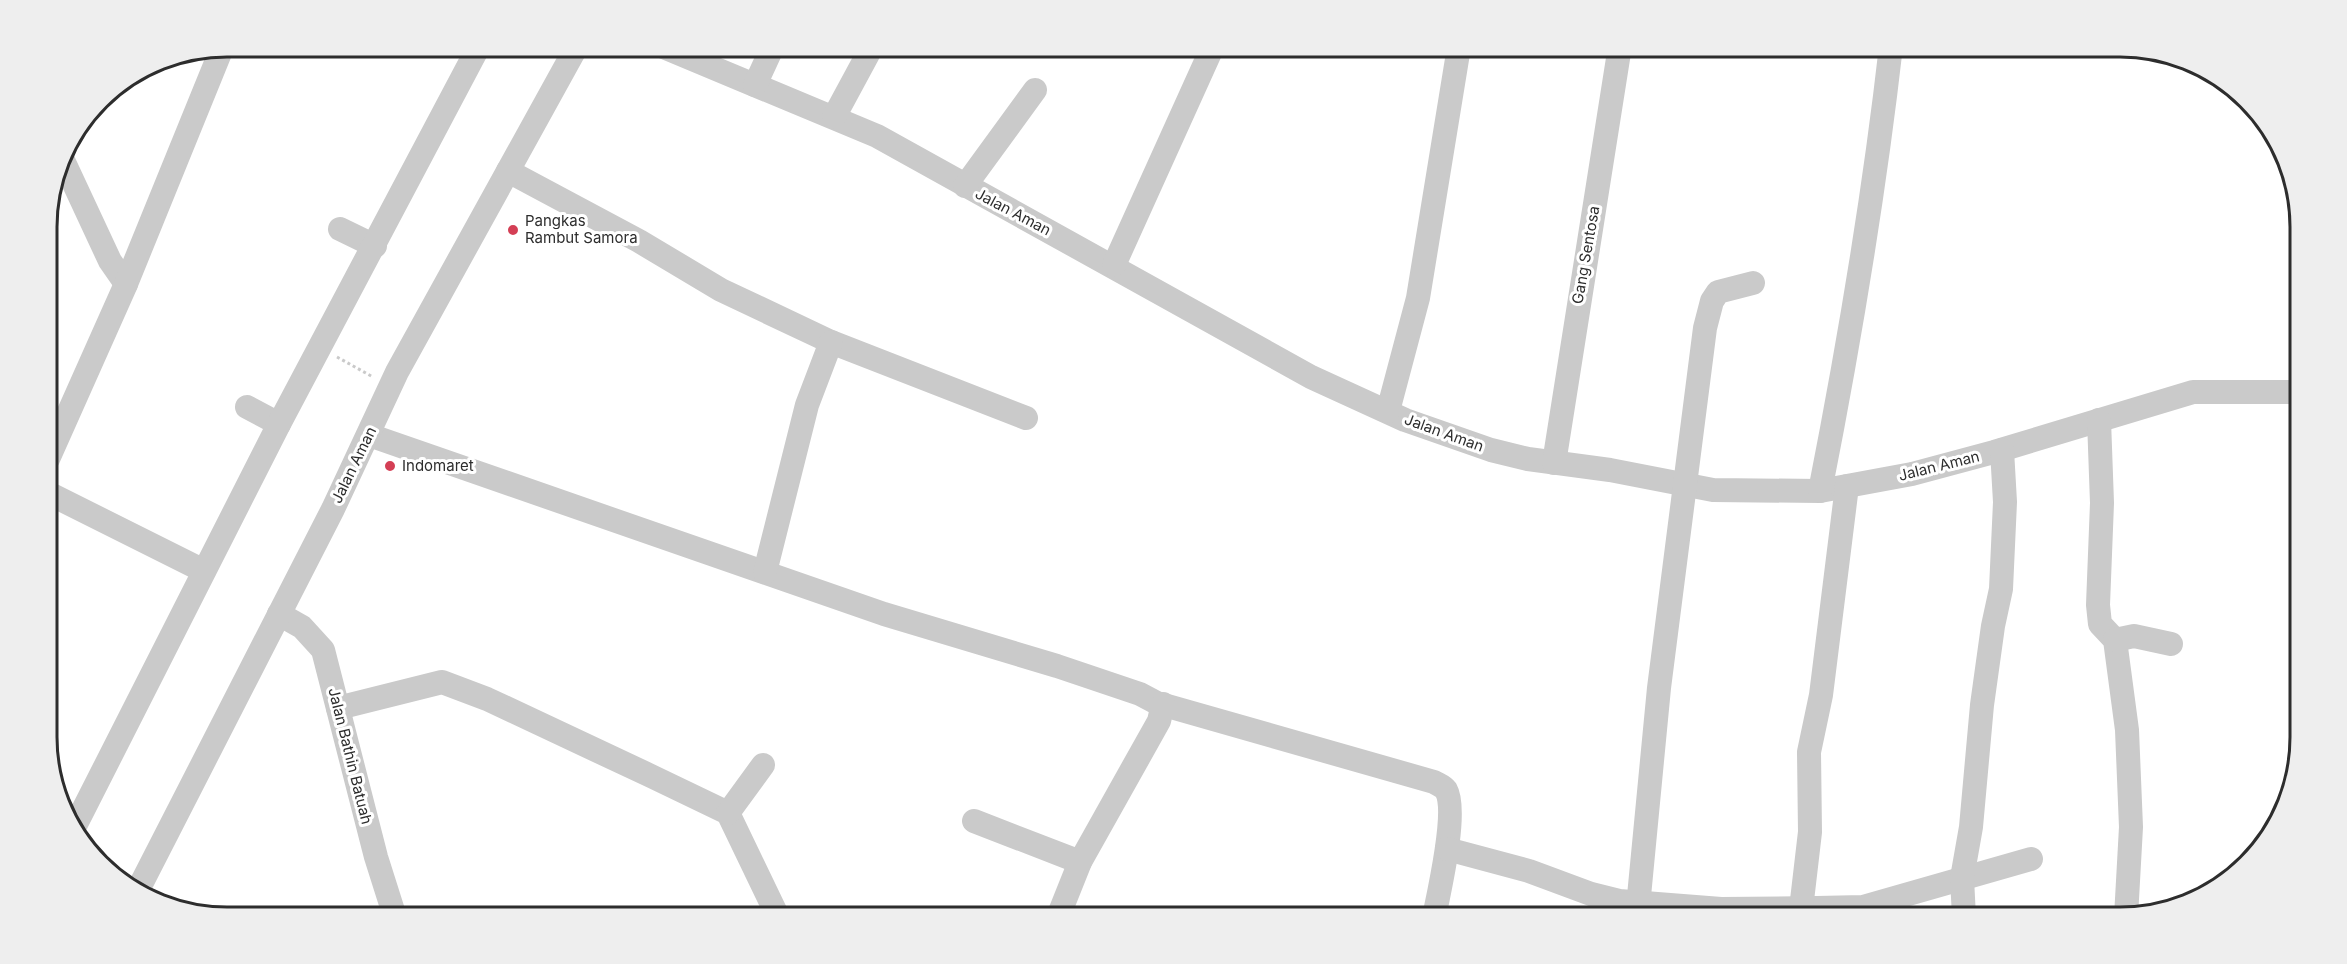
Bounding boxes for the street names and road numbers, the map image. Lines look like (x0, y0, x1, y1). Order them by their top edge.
street label: Jalan Aman (972, 184, 1054, 239)
street label: Gang Sentosa (1568, 204, 1603, 305)
street label: Jalan Aman (1402, 409, 1486, 456)
street label: Jalan Aman (327, 423, 380, 506)
street label: Jalan Aman (1896, 446, 1981, 485)
street label: Jalan Bathin Batuah (324, 686, 377, 826)

